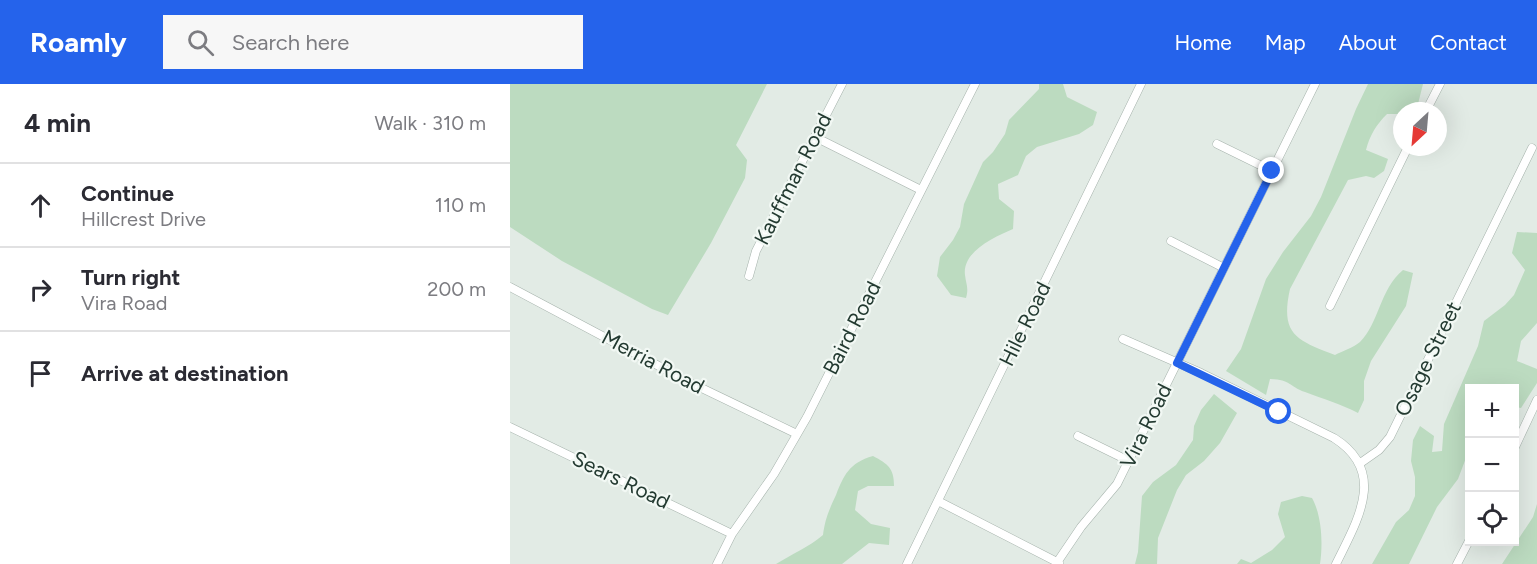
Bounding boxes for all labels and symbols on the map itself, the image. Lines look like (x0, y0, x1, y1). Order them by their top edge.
north arrow (1393, 102, 1447, 156)
street label: Kauffman Road (749, 109, 836, 249)
route end (1258, 157, 1284, 183)
street label: Baird Road (817, 277, 886, 379)
street label: Hile Road (994, 278, 1056, 370)
street label: Osage Street (1389, 297, 1466, 420)
street label: Merria Road (598, 324, 709, 399)
street label: Vira Road (1114, 380, 1177, 472)
route start (1265, 398, 1291, 424)
street label: Sears Road (568, 445, 674, 514)

